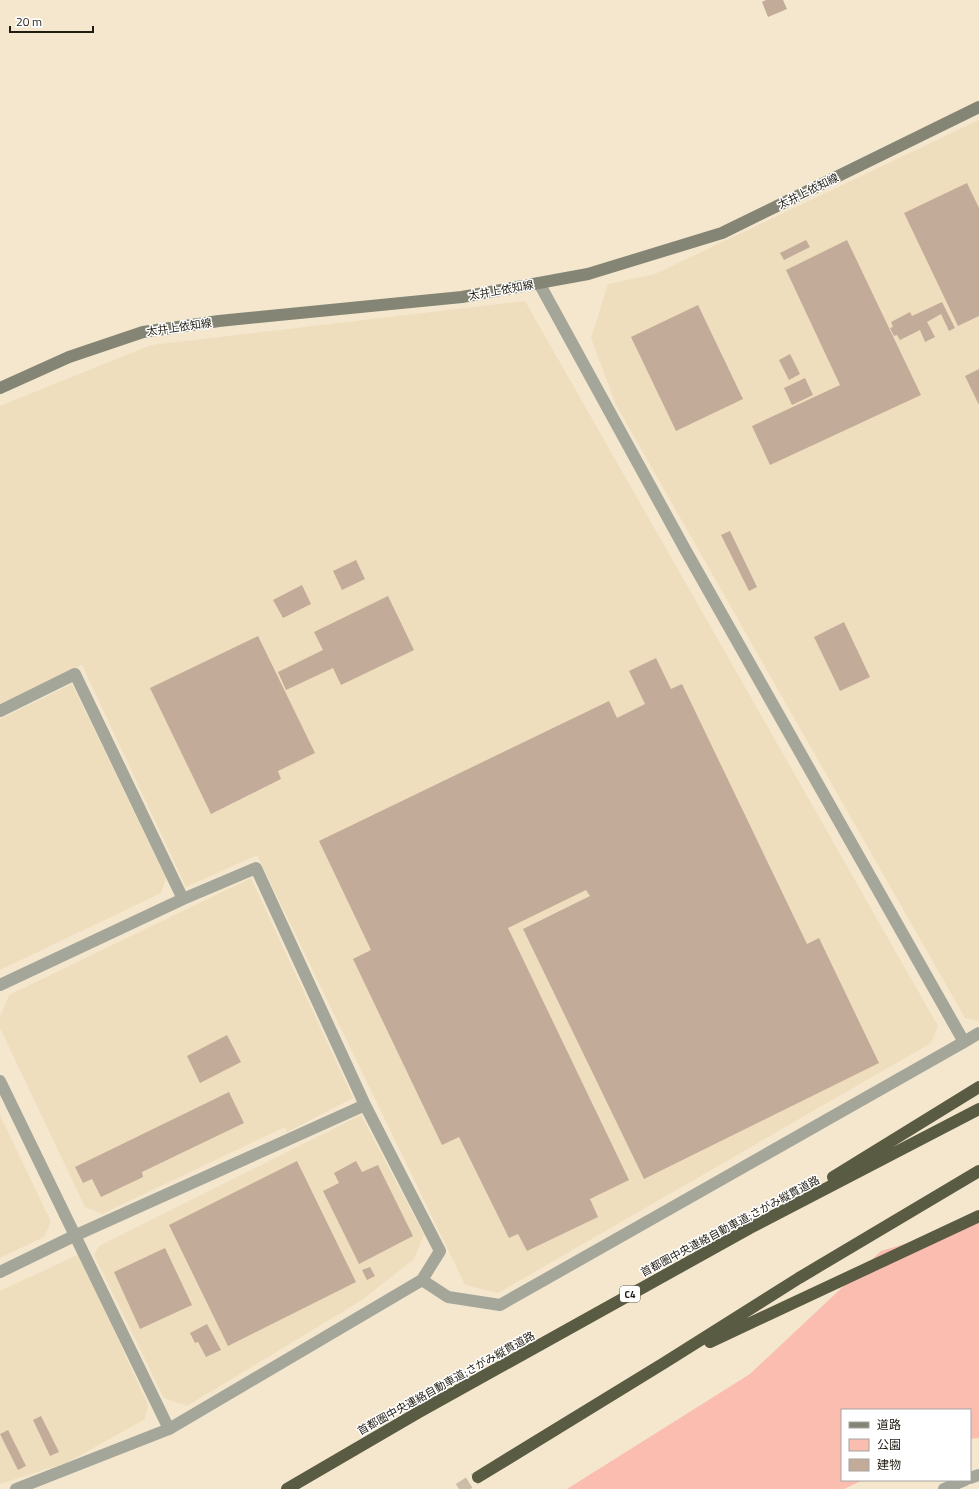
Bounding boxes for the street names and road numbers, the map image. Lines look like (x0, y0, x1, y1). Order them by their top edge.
street label: 太井上依知線 (775, 169, 841, 213)
street label: 太井上依知線 (467, 276, 535, 304)
street label: 太井上依知線 (145, 314, 213, 340)
street label: 首都圏中央連絡自動車道;さがみ縦貫道路 (638, 1172, 822, 1280)
road number: C4 (620, 1286, 640, 1302)
street label: 首都圏中央連絡自動車道;さがみ縦貫道路 (354, 1327, 538, 1439)

